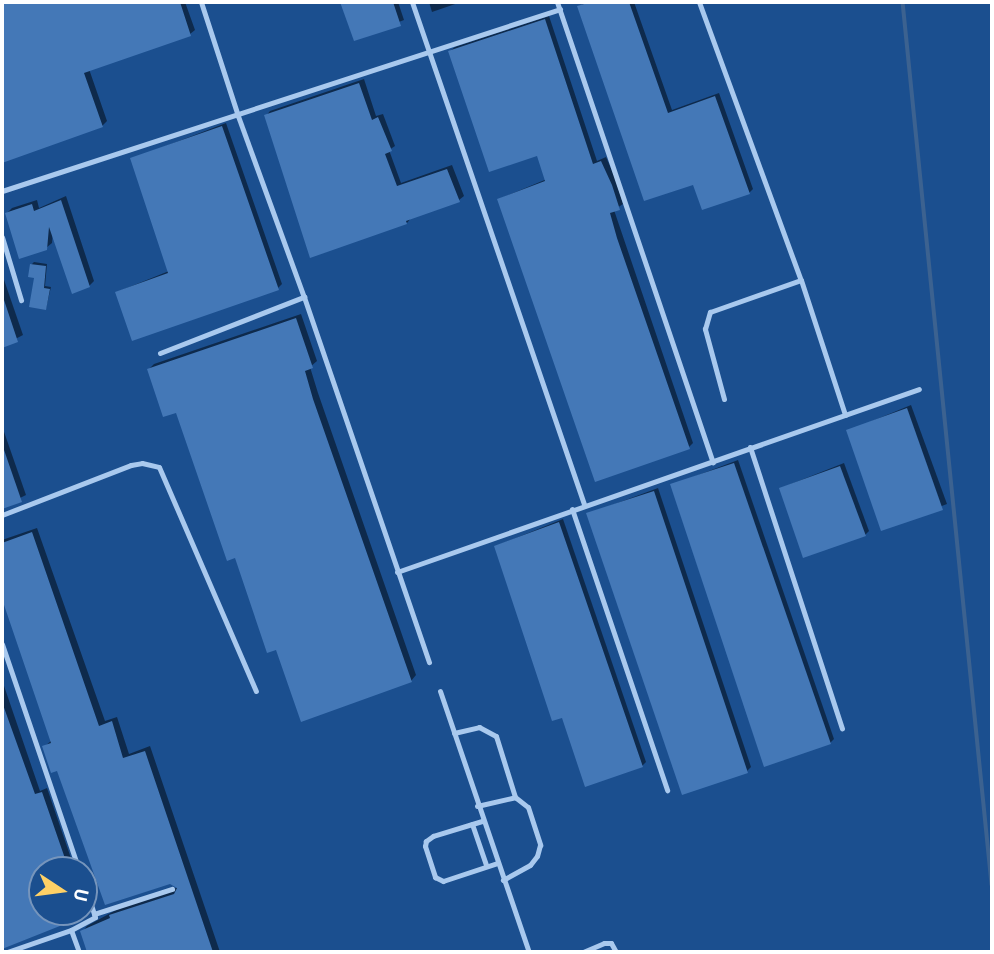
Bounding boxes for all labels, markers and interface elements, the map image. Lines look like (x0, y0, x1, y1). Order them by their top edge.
north arrow (28, 856, 98, 926)
text: U (69, 887, 95, 904)

